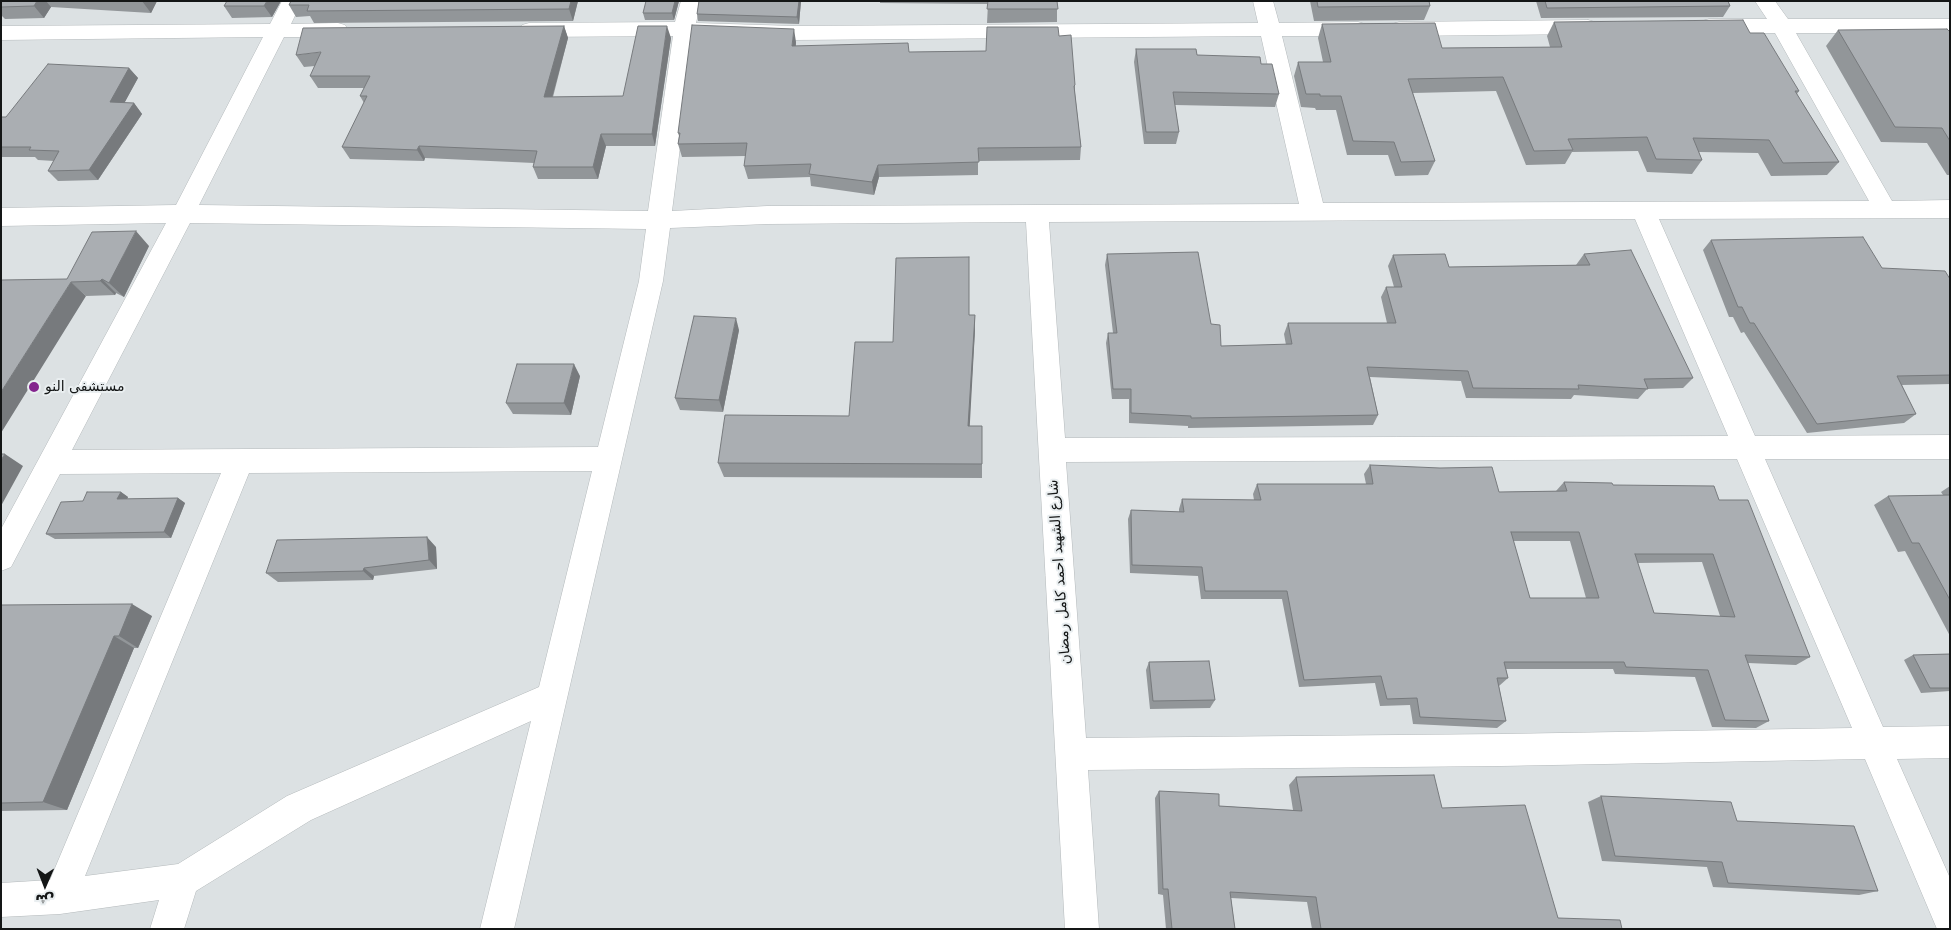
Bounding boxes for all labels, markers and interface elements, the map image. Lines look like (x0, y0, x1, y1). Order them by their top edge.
place label: مستشفى النو (45, 379, 125, 395)
marker: مستشفى النو (27, 380, 41, 394)
street label: شارع الشهيد احمد كامل رمضان (1045, 479, 1075, 665)
north arrow (20, 860, 70, 910)
text: ش (35, 892, 55, 908)

